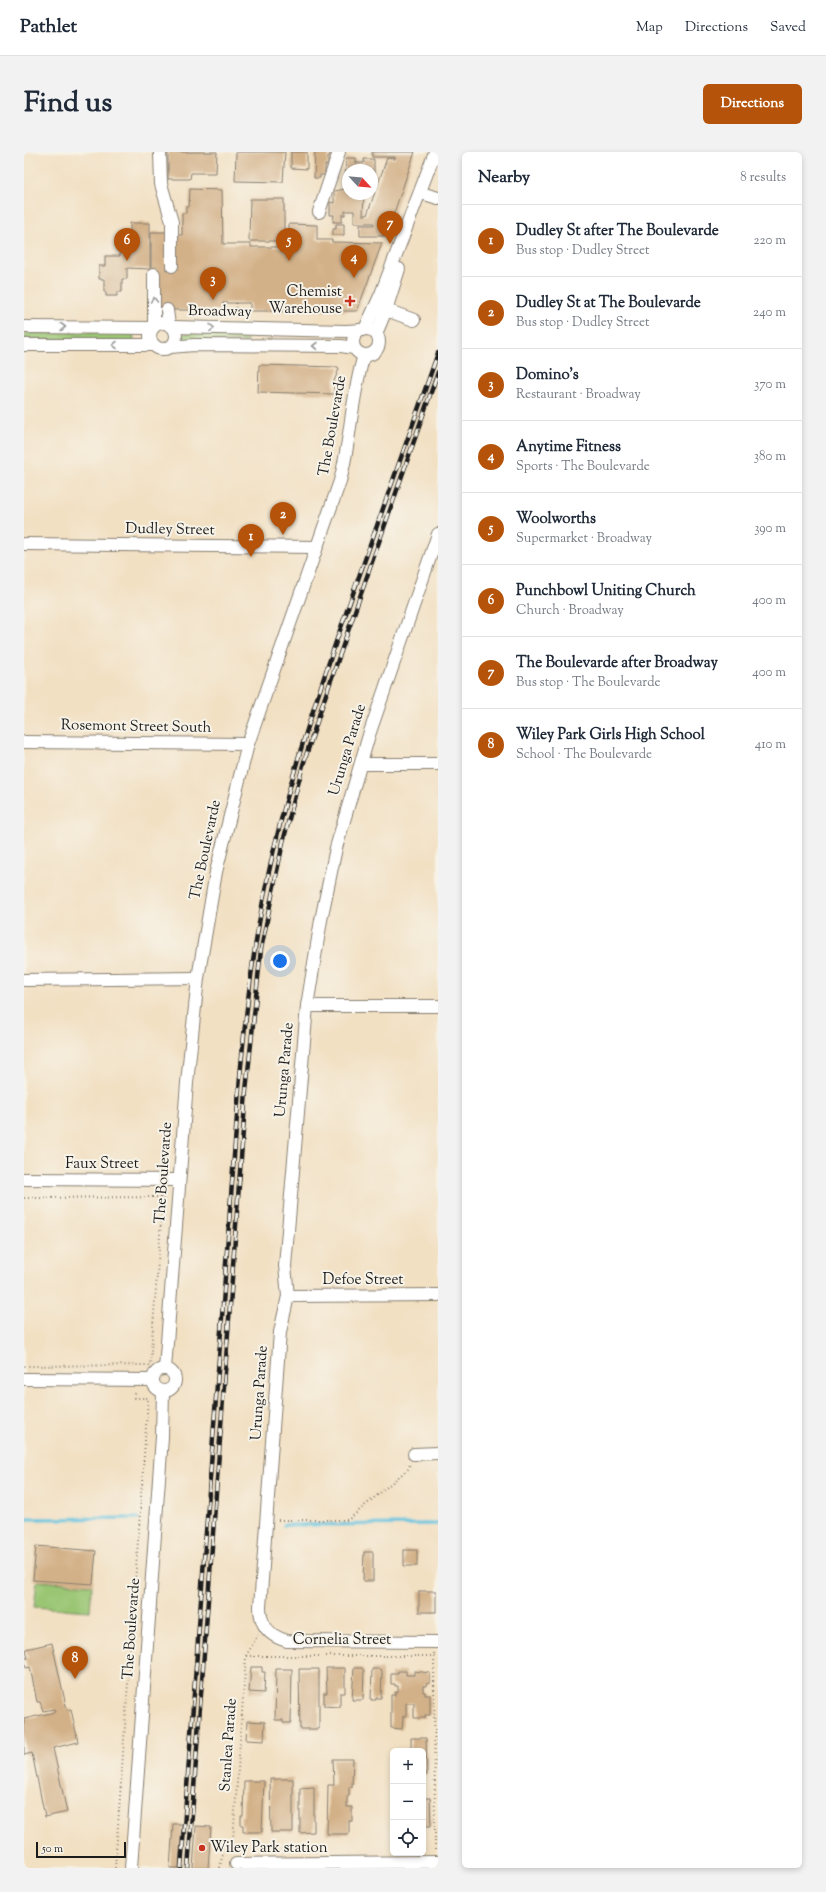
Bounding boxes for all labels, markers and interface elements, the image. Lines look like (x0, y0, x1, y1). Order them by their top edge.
text: Pathlet (20, 14, 77, 41)
text: Map (636, 18, 663, 38)
text: Directions (685, 18, 748, 38)
text: Saved (770, 18, 806, 38)
text: Find us (24, 84, 112, 124)
button: Directions (703, 84, 802, 124)
north arrow (342, 164, 378, 200)
text: Nearby (478, 166, 530, 190)
text: 8 results (740, 169, 786, 187)
pin: 7 (377, 211, 403, 244)
text: Dudley St after The Boulevarde (516, 221, 719, 242)
pin: 6 (114, 228, 140, 261)
pin: 5 (276, 228, 302, 261)
text: 1 (489, 232, 493, 250)
text: 220 m (753, 232, 786, 250)
text: Bus stop · Dudley Street (516, 242, 649, 260)
pin: 4 (341, 245, 367, 278)
pin: 3 (200, 267, 226, 300)
place label: Chemist Warehouse (269, 282, 342, 320)
text: Dudley St at The Boulevarde (516, 293, 701, 314)
marker: Chemist Warehouse (345, 296, 355, 306)
one-way arrow (150, 297, 158, 303)
street label: Broadway (188, 301, 253, 323)
text: 2 (488, 304, 494, 322)
text: 240 m (753, 304, 786, 322)
text: Bus stop · Dudley Street (516, 314, 649, 332)
one-way arrow (60, 323, 66, 331)
one-way arrow (209, 324, 215, 332)
one-way arrow (112, 341, 118, 349)
one-way arrow (312, 342, 318, 350)
text: Domino's (516, 365, 579, 386)
street label: The Boulevarde (314, 374, 352, 478)
text: 3 (488, 376, 494, 394)
text: 370 m (754, 376, 786, 394)
text: Restaurant · Broadway (516, 386, 641, 404)
text: Anytime Fitness (516, 437, 621, 458)
text: 4 (488, 448, 494, 466)
text: 380 m (754, 448, 786, 466)
text: Sports · The Boulevarde (516, 458, 650, 476)
pin: 2 (270, 502, 296, 535)
text: Woolworths (516, 509, 596, 530)
street label: Dudley Street (125, 519, 215, 541)
text: 5 (489, 520, 493, 538)
text: 390 m (754, 520, 786, 538)
pin: 1 (238, 524, 264, 557)
text: Supermarket · Broadway (516, 530, 652, 548)
text: Punchbowl Uniting Church (516, 581, 696, 602)
text: 6 (488, 592, 494, 610)
text: 400 m (752, 592, 786, 610)
text: Church · Broadway (516, 602, 624, 620)
text: The Boulevarde after Broadway (516, 653, 718, 674)
text: 7 (488, 664, 494, 682)
text: 400 m (752, 664, 786, 682)
text: Bus stop · The Boulevarde (516, 674, 661, 692)
street label: Urunga Parade (324, 701, 372, 799)
street label: Rosemont Street South (61, 715, 212, 739)
text: Wiley Park Girls High School (516, 725, 705, 746)
text: 8 (488, 736, 494, 754)
text: 410 m (755, 736, 786, 754)
text: School · The Boulevarde (516, 746, 652, 764)
street label: The Boulevarde (185, 798, 227, 902)
your location (270, 951, 290, 971)
street label: Urunga Parade (270, 1022, 300, 1118)
street label: The Boulevarde (150, 1121, 178, 1225)
street label: Faux Street (65, 1154, 139, 1175)
street label: Defoe Street (323, 1270, 403, 1291)
street label: Urunga Parade (246, 1345, 274, 1441)
street label: The Boulevarde (118, 1577, 146, 1681)
street label: Cornelia Street (293, 1630, 391, 1651)
pin: 8 (62, 1646, 88, 1679)
street label: Stanlea Parade (215, 1698, 243, 1792)
map controls (390, 1748, 426, 1856)
button: + (390, 1748, 426, 1784)
button: − (390, 1784, 426, 1820)
button: locate (390, 1820, 426, 1856)
place label: Wiley Park station (210, 1838, 328, 1859)
scale bar (36, 1840, 126, 1859)
text: 50 m (42, 1841, 63, 1857)
marker: Wiley Park station (197, 1843, 207, 1853)

